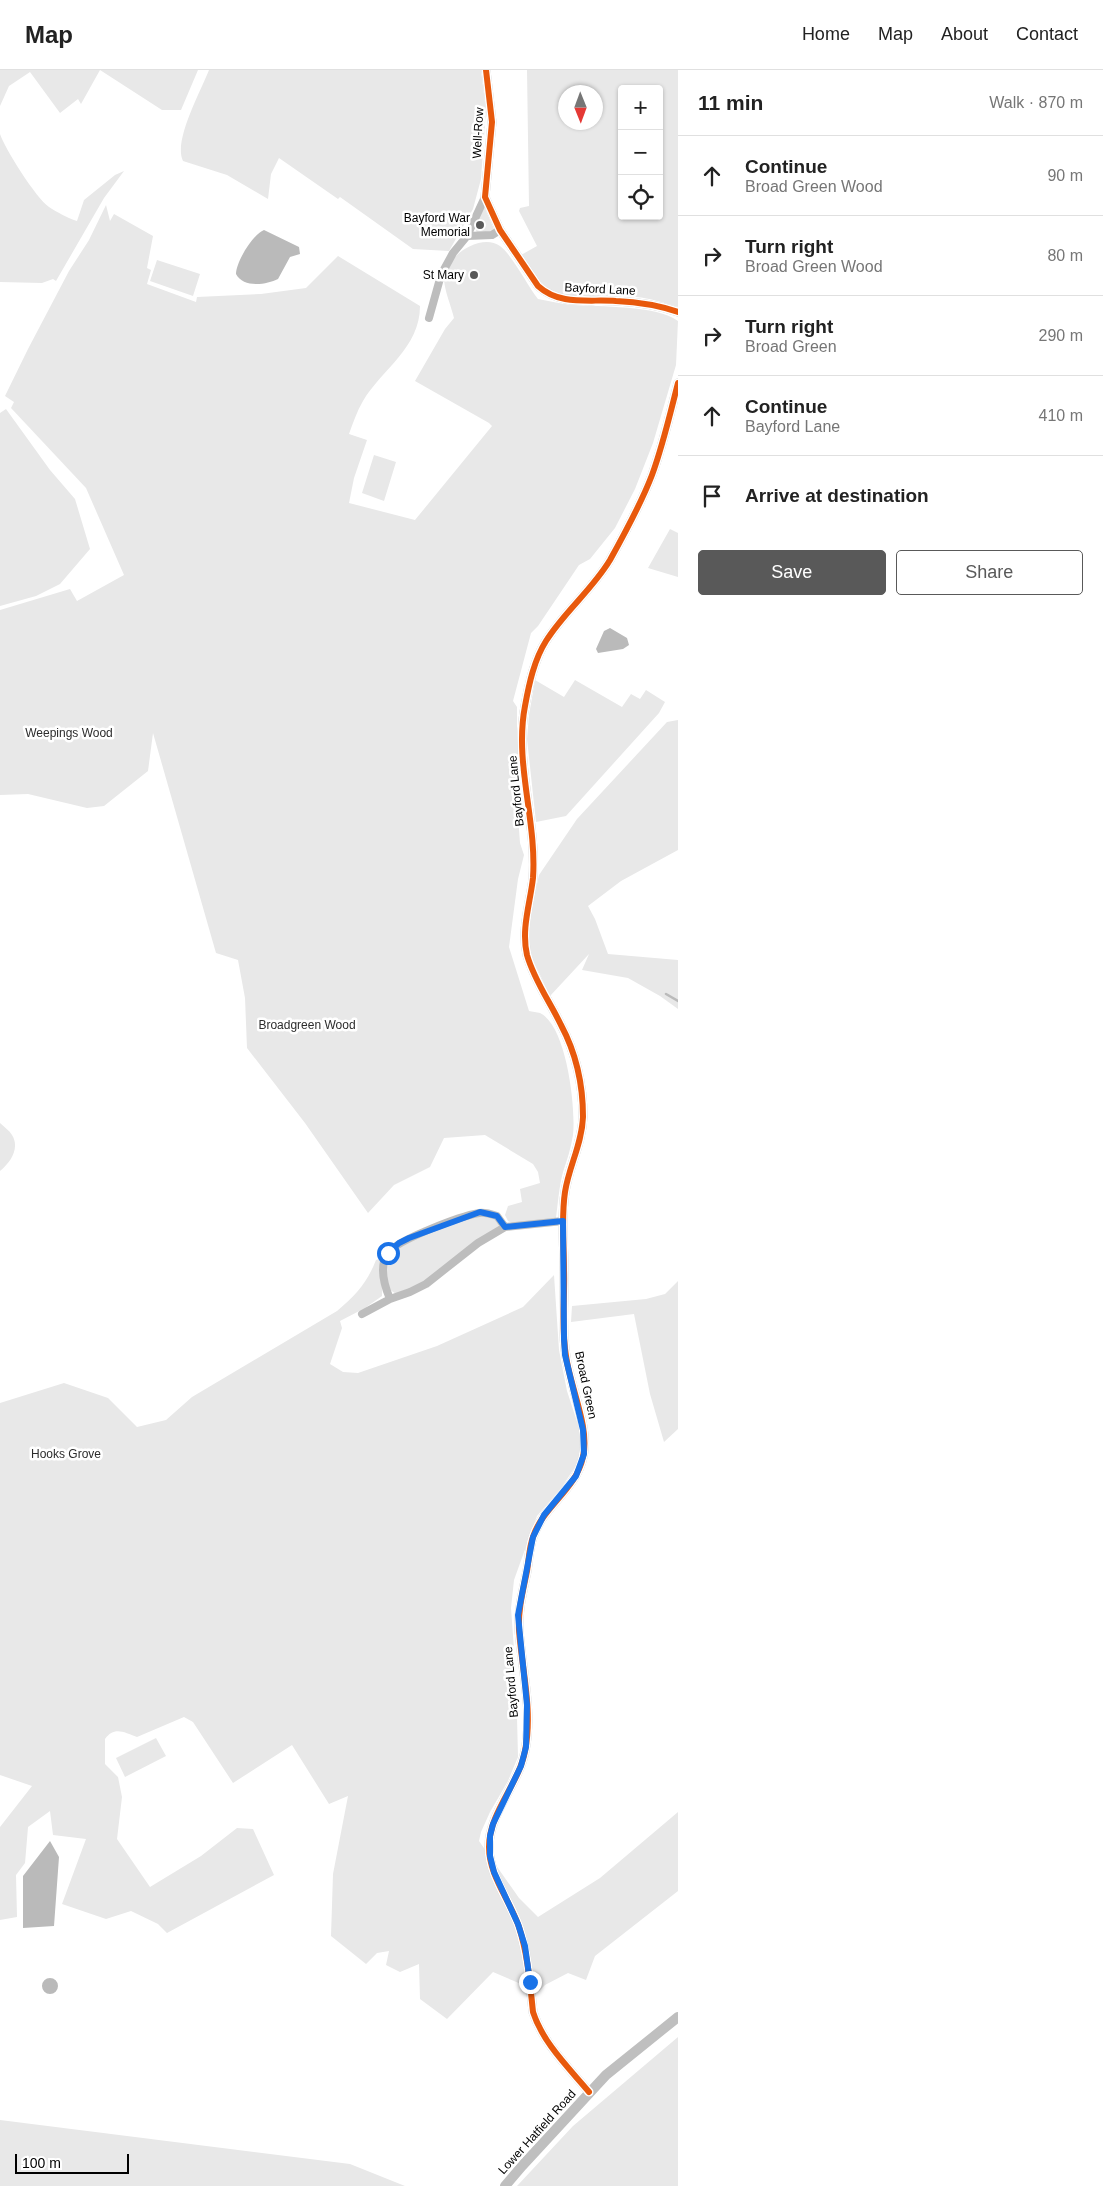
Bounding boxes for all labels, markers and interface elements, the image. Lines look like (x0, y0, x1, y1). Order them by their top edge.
text: Map (25, 21, 73, 48)
text: Home (802, 24, 850, 44)
text: Map (878, 24, 913, 44)
text: About (941, 24, 988, 44)
text: Contact (1016, 24, 1078, 44)
north arrow (558, 85, 603, 130)
map controls (618, 85, 663, 220)
button: + (618, 85, 663, 130)
text: 11 min (698, 91, 763, 114)
text: Walk · 870 m (989, 94, 1083, 111)
street label: Well-Row (470, 107, 486, 159)
button: − (618, 130, 663, 175)
text: Continue (745, 156, 827, 177)
icon: ahead (698, 162, 726, 190)
text: 90 m (1047, 167, 1083, 184)
button: locate (618, 175, 663, 220)
text: Broad Green Wood (745, 178, 883, 195)
place label: Bayford War Memorial (404, 211, 470, 239)
marker: Bayford War Memorial (474, 219, 486, 231)
text: Turn right (745, 236, 833, 257)
icon: right (698, 242, 726, 270)
text: 80 m (1047, 247, 1083, 264)
text: Broad Green Wood (745, 258, 883, 275)
place label: St Mary (423, 268, 464, 282)
marker: St Mary (468, 269, 480, 281)
street label: Bayford Lane (564, 280, 636, 298)
text: Turn right (745, 316, 833, 337)
icon: right (698, 322, 726, 350)
text: 290 m (1039, 327, 1083, 344)
text: Broad Green (745, 338, 837, 355)
text: Continue (745, 396, 827, 417)
icon: ahead (698, 402, 726, 430)
text: 410 m (1039, 407, 1083, 424)
text: Bayford Lane (745, 418, 840, 435)
icon: arrive (698, 482, 726, 510)
text: Arrive at destination (745, 485, 929, 506)
button: Save (698, 550, 886, 595)
button: Share (896, 550, 1083, 595)
park label: Weepings Wood (25, 726, 113, 740)
street label: Bayford Lane (505, 754, 527, 827)
park label: Broadgreen Wood (258, 1018, 356, 1032)
route start (377, 1242, 400, 1265)
street label: Broad Green (572, 1350, 600, 1420)
park label: Hooks Grove (31, 1447, 101, 1461)
street label: Bayford Lane (501, 1646, 521, 1718)
route end (519, 1971, 542, 1994)
street label: Lower Hatfield Road (495, 2087, 579, 2177)
scale bar (15, 2151, 129, 2174)
text: 100 m (22, 2155, 61, 2171)

